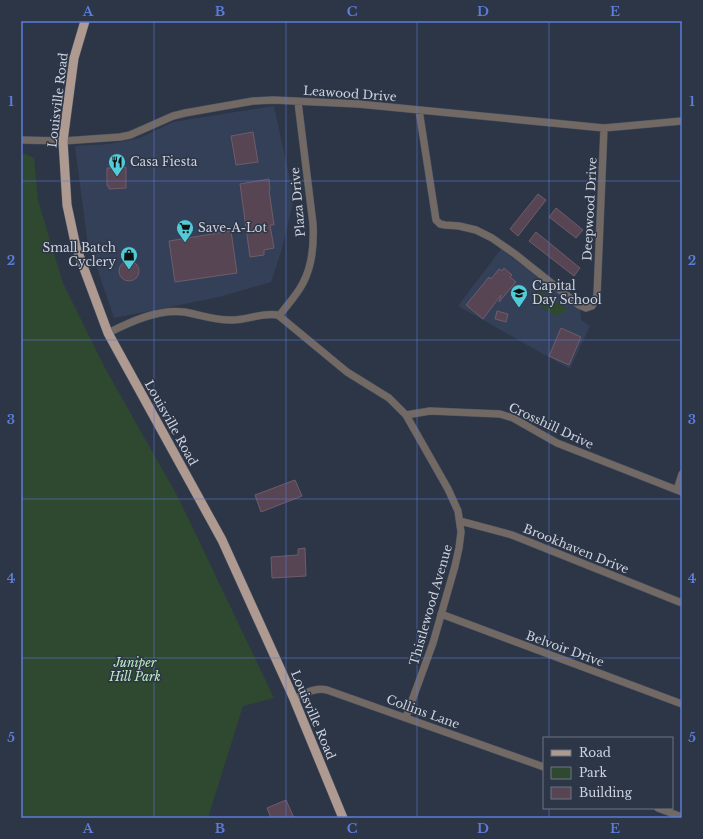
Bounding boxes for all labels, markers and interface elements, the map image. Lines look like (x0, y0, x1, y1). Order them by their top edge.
text: A (82, 3, 94, 20)
text: B (215, 3, 225, 20)
text: C (347, 3, 358, 20)
text: D (477, 3, 489, 20)
text: E (610, 3, 620, 20)
street label: Louisville Road (44, 52, 71, 148)
street label: Leawood Drive (303, 83, 397, 104)
text: 1 (8, 93, 14, 110)
text: 1 (689, 93, 695, 110)
restaurant icon: Casa Fiesta (107, 152, 127, 177)
place label: Casa Fiesta (130, 154, 198, 169)
street label: Deepwood Drive (579, 157, 600, 261)
street label: Plaza Drive (287, 167, 308, 237)
supermarket icon: Save-A-Lot (175, 218, 195, 243)
place label: Save-A-Lot (198, 220, 267, 235)
place label: Small Batch Cyclery (42, 240, 116, 269)
shop icon: Small Batch Cyclery (119, 245, 139, 270)
text: 2 (7, 252, 15, 269)
text: 2 (688, 252, 696, 269)
place label: Capital Day School (532, 278, 602, 307)
school or university icon: Capital Day School (509, 283, 529, 308)
street label: Louisville Road (142, 377, 201, 468)
street label: Crosshill Drive (506, 399, 596, 452)
text: 3 (7, 411, 15, 428)
text: 3 (688, 411, 696, 428)
street label: Brookhaven Drive (521, 521, 631, 577)
street label: Thistlewood Avenue (406, 543, 455, 667)
text: 4 (7, 570, 16, 587)
text: 4 (688, 570, 697, 587)
street label: Belvoir Drive (524, 627, 606, 670)
park label: Juniper Hill Park (108, 655, 161, 684)
street label: Louisville Road (288, 668, 339, 762)
street label: Collins Lane (384, 691, 462, 732)
text: 5 (7, 729, 15, 746)
text: 5 (688, 729, 696, 746)
legend (543, 737, 673, 809)
text: Road (579, 745, 611, 760)
text: Park (579, 765, 607, 780)
text: Building (579, 785, 633, 800)
text: A (82, 820, 94, 837)
text: B (215, 820, 225, 837)
text: C (347, 820, 358, 837)
text: D (477, 820, 489, 837)
text: E (610, 820, 620, 837)

